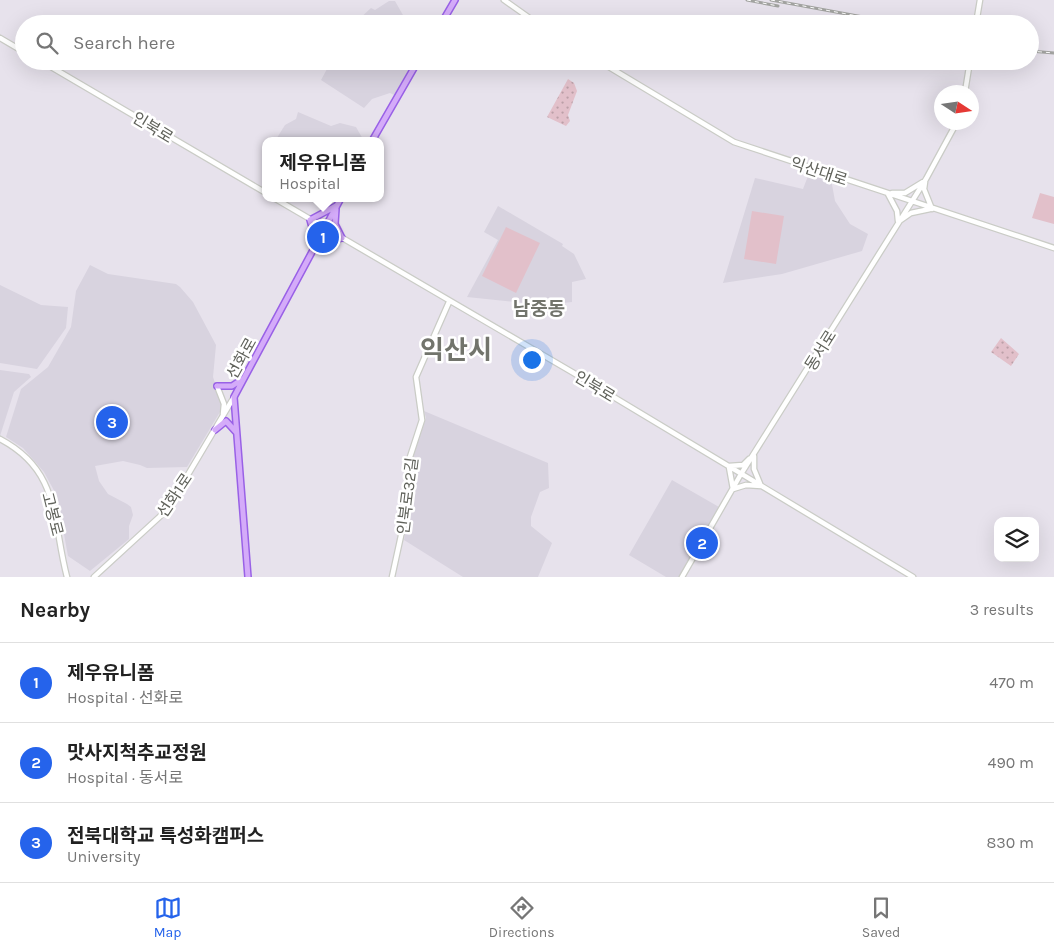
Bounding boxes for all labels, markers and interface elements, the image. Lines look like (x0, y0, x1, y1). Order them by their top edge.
search box (15, 15, 1039, 70)
icon: search (33, 29, 61, 57)
text: Search here (73, 32, 175, 54)
north arrow (934, 85, 979, 130)
street label: 인북로 (129, 108, 177, 147)
popup (262, 137, 384, 202)
text: 제우유니폼 (279, 152, 367, 174)
street label: 익산대로 (788, 153, 850, 190)
text: Hospital (279, 174, 341, 193)
pin: 1 (307, 218, 339, 256)
district label: 남중동 (513, 298, 565, 320)
street label: 동서로 (801, 326, 840, 374)
street label: 선화로 (222, 334, 261, 382)
district label: 익산시 (420, 335, 492, 366)
your location (519, 347, 545, 373)
street label: 인북로 (571, 367, 619, 406)
pin: 3 (96, 403, 128, 441)
street label: 인북로32길 (393, 456, 422, 536)
street label: 선화1로 (153, 469, 196, 521)
street label: 고봉로 (38, 490, 67, 538)
map controls (994, 517, 1039, 562)
button: layers (994, 517, 1039, 562)
pin: 2 (686, 524, 718, 562)
text: Nearby (20, 598, 90, 622)
text: 3 results (970, 600, 1034, 619)
text: 제우유니폼 (67, 662, 154, 684)
text: 1 (33, 673, 39, 692)
text: 470 m (989, 673, 1034, 692)
text: Hospital · 선화로 (67, 688, 183, 707)
text: 맛사지척추교정원 (67, 742, 207, 764)
text: 2 (31, 753, 41, 772)
text: 490 m (988, 753, 1034, 772)
text: Hospital · 동서로 (67, 768, 183, 787)
text: 전북대학교 특성화캠퍼스 (67, 825, 264, 847)
text: 3 (31, 833, 41, 852)
text: 830 m (986, 833, 1034, 852)
text: University (67, 847, 141, 866)
tab: Map (154, 894, 182, 941)
tab: Directions (489, 894, 555, 941)
tab: Saved (862, 894, 900, 941)

